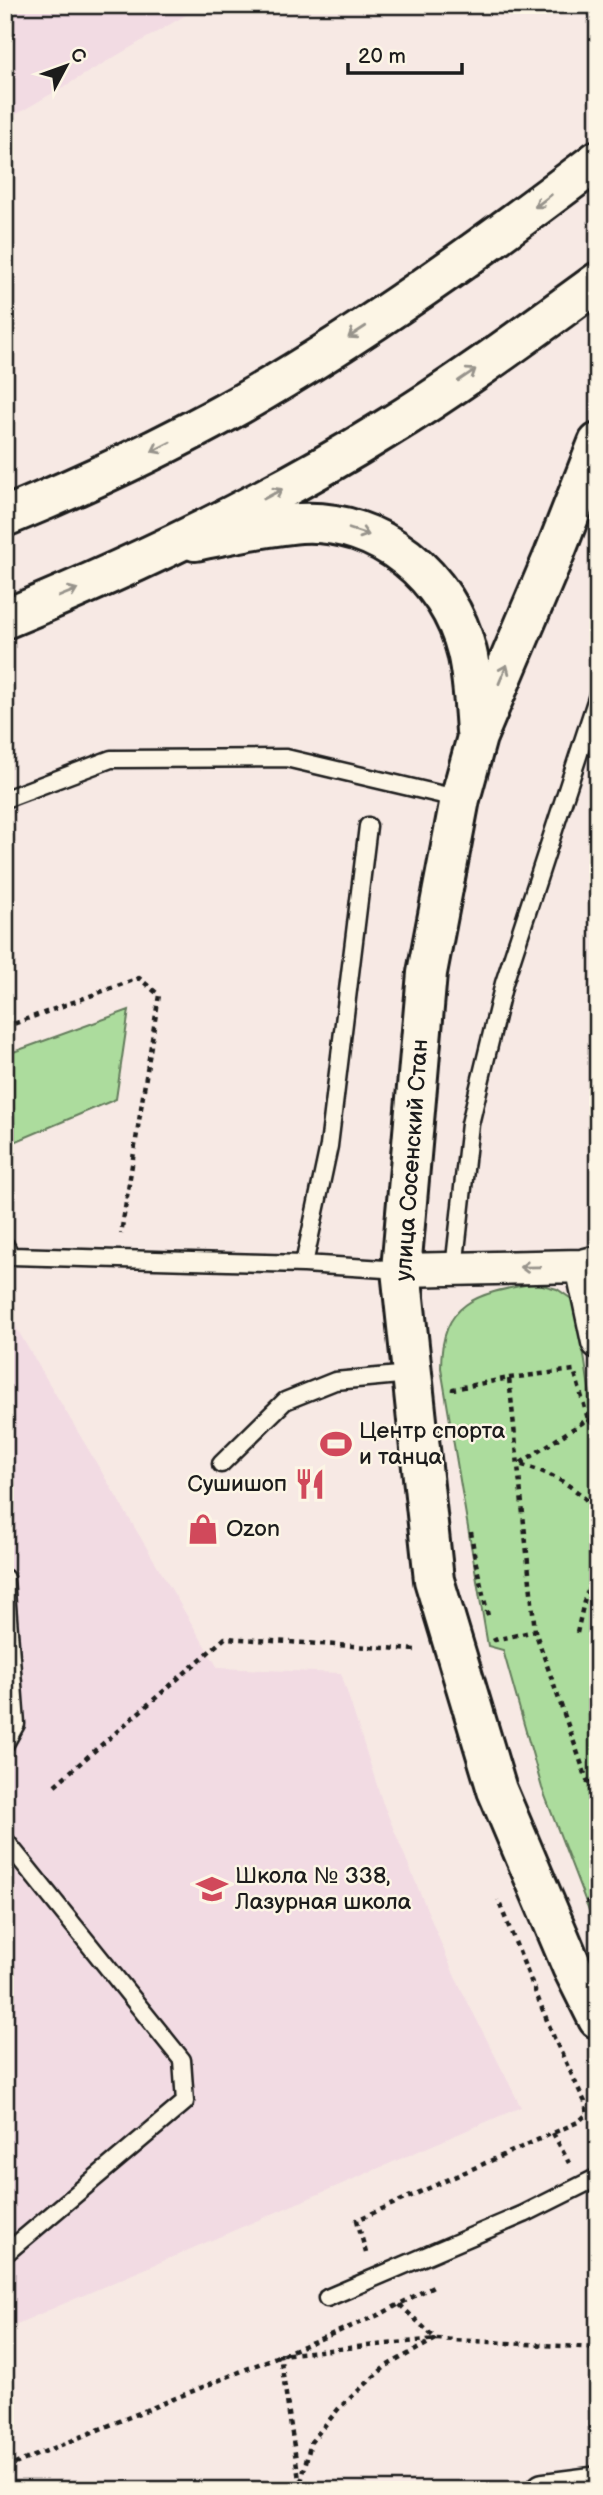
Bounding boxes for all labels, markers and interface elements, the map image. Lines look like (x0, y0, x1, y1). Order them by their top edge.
north arrow (32, 32, 102, 102)
scale bar (348, 32, 461, 76)
text: С (65, 43, 91, 68)
text: 20 m (358, 44, 406, 69)
one-way arrow (535, 194, 553, 209)
one-way arrow (348, 325, 367, 339)
one-way arrow (457, 368, 476, 383)
one-way arrow (151, 440, 172, 454)
one-way arrow (262, 486, 283, 500)
one-way arrow (348, 527, 370, 539)
one-way arrow (57, 586, 79, 599)
one-way arrow (498, 664, 511, 685)
street label: улица Сосенский Стан (390, 1038, 434, 1282)
one-way arrow (519, 1261, 542, 1274)
place label: Центр спорта и танца (359, 1417, 506, 1471)
sports icon: Центр спорта и танца (319, 1427, 353, 1461)
restaurant icon: Сушишоп (293, 1467, 327, 1501)
place label: Сушишоп (187, 1470, 287, 1498)
shop icon: Ozon (186, 1512, 220, 1546)
place label: Ozon (226, 1515, 280, 1543)
place label: Школа № 338, Лазурная школа (234, 1862, 412, 1916)
school or university icon: Школа № 338, Лазурная школа (195, 1872, 229, 1906)

